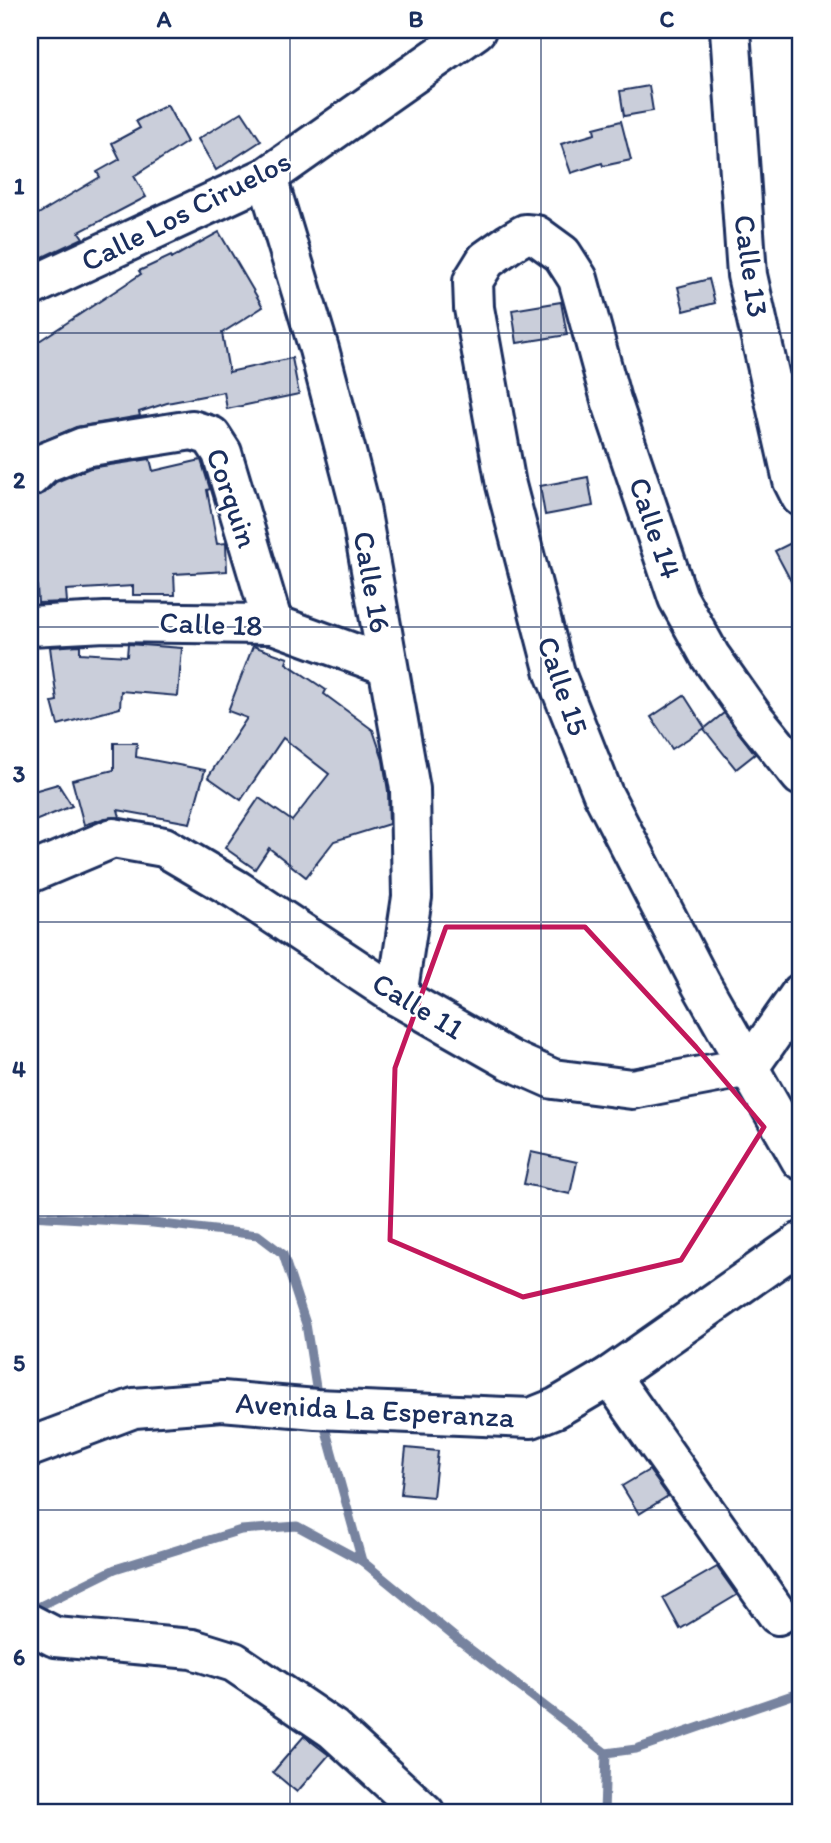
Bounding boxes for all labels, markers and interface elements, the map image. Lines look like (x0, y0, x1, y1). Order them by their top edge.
text: A (156, 5, 172, 33)
text: B (409, 5, 424, 33)
text: C (660, 5, 675, 33)
street label: Calle Los Ciruelos (75, 142, 297, 279)
text: 1 (14, 172, 25, 200)
street label: Calle 13 (726, 212, 777, 320)
street label: Corquin (198, 443, 267, 553)
text: 2 (13, 466, 26, 494)
street label: Calle 14 (621, 472, 690, 583)
street label: Calle 16 (345, 528, 400, 636)
street label: Calle 18 (159, 603, 263, 644)
street label: Calle 15 (529, 631, 598, 740)
text: 3 (13, 760, 26, 788)
street label: Calle 11 (366, 964, 471, 1047)
text: 4 (12, 1055, 26, 1083)
text: 5 (13, 1349, 25, 1377)
street label: Avenida La Esperanza (235, 1384, 516, 1435)
text: 6 (13, 1643, 25, 1671)

